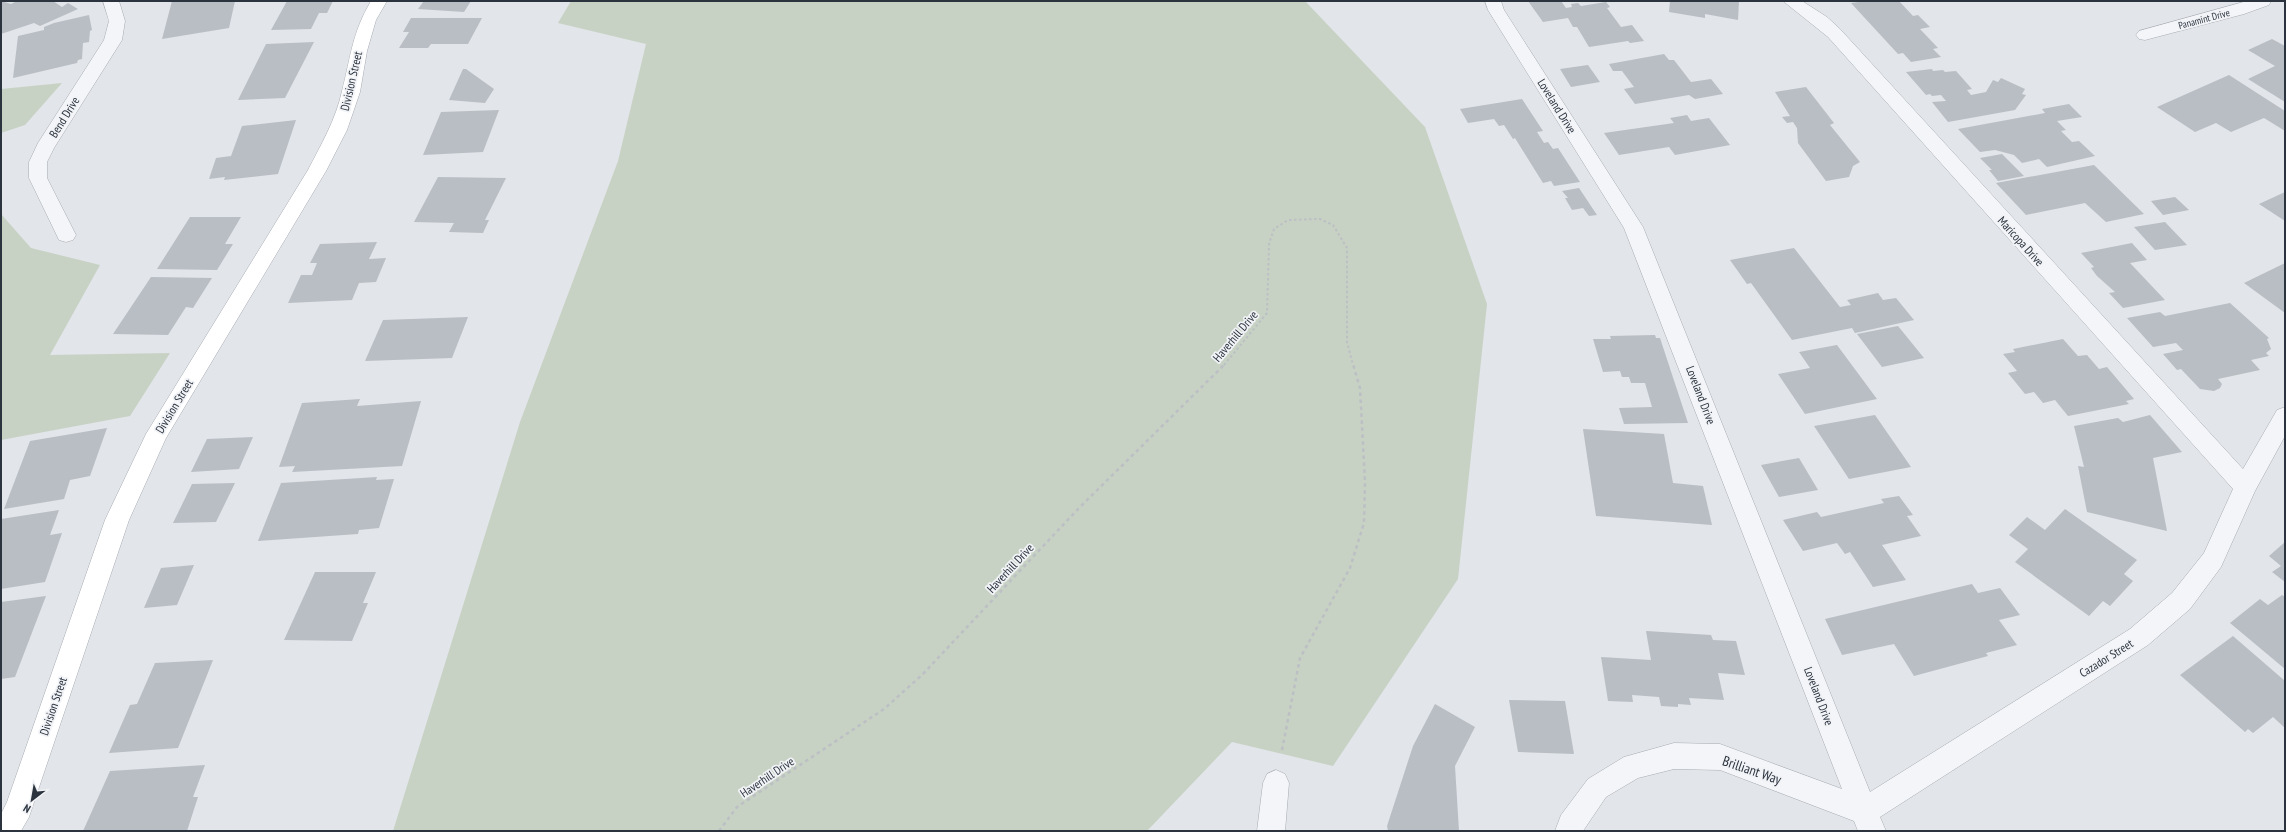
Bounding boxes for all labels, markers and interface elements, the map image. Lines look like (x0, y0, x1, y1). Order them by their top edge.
street label: Panamint Drive (2177, 6, 2231, 32)
street label: Division Street (337, 49, 365, 112)
street label: Loveland Drive (1534, 76, 1580, 136)
street label: Bend Drive (46, 94, 82, 140)
street label: Maricopa Drive (1995, 213, 2047, 269)
street label: Haverhill Drive (1209, 307, 1261, 365)
street label: Loveland Drive (1683, 364, 1719, 426)
street label: Division Street (152, 376, 196, 436)
street label: Haverhill Drive (983, 540, 1037, 596)
street label: Cazador Street (2076, 635, 2136, 680)
street label: Loveland Drive (1801, 665, 1837, 727)
street label: Division Street (36, 674, 70, 737)
street label: Brilliant Way (1720, 752, 1785, 789)
street label: Haverhill Drive (737, 753, 797, 801)
north arrow (12, 780, 52, 820)
text: N (21, 801, 33, 816)

